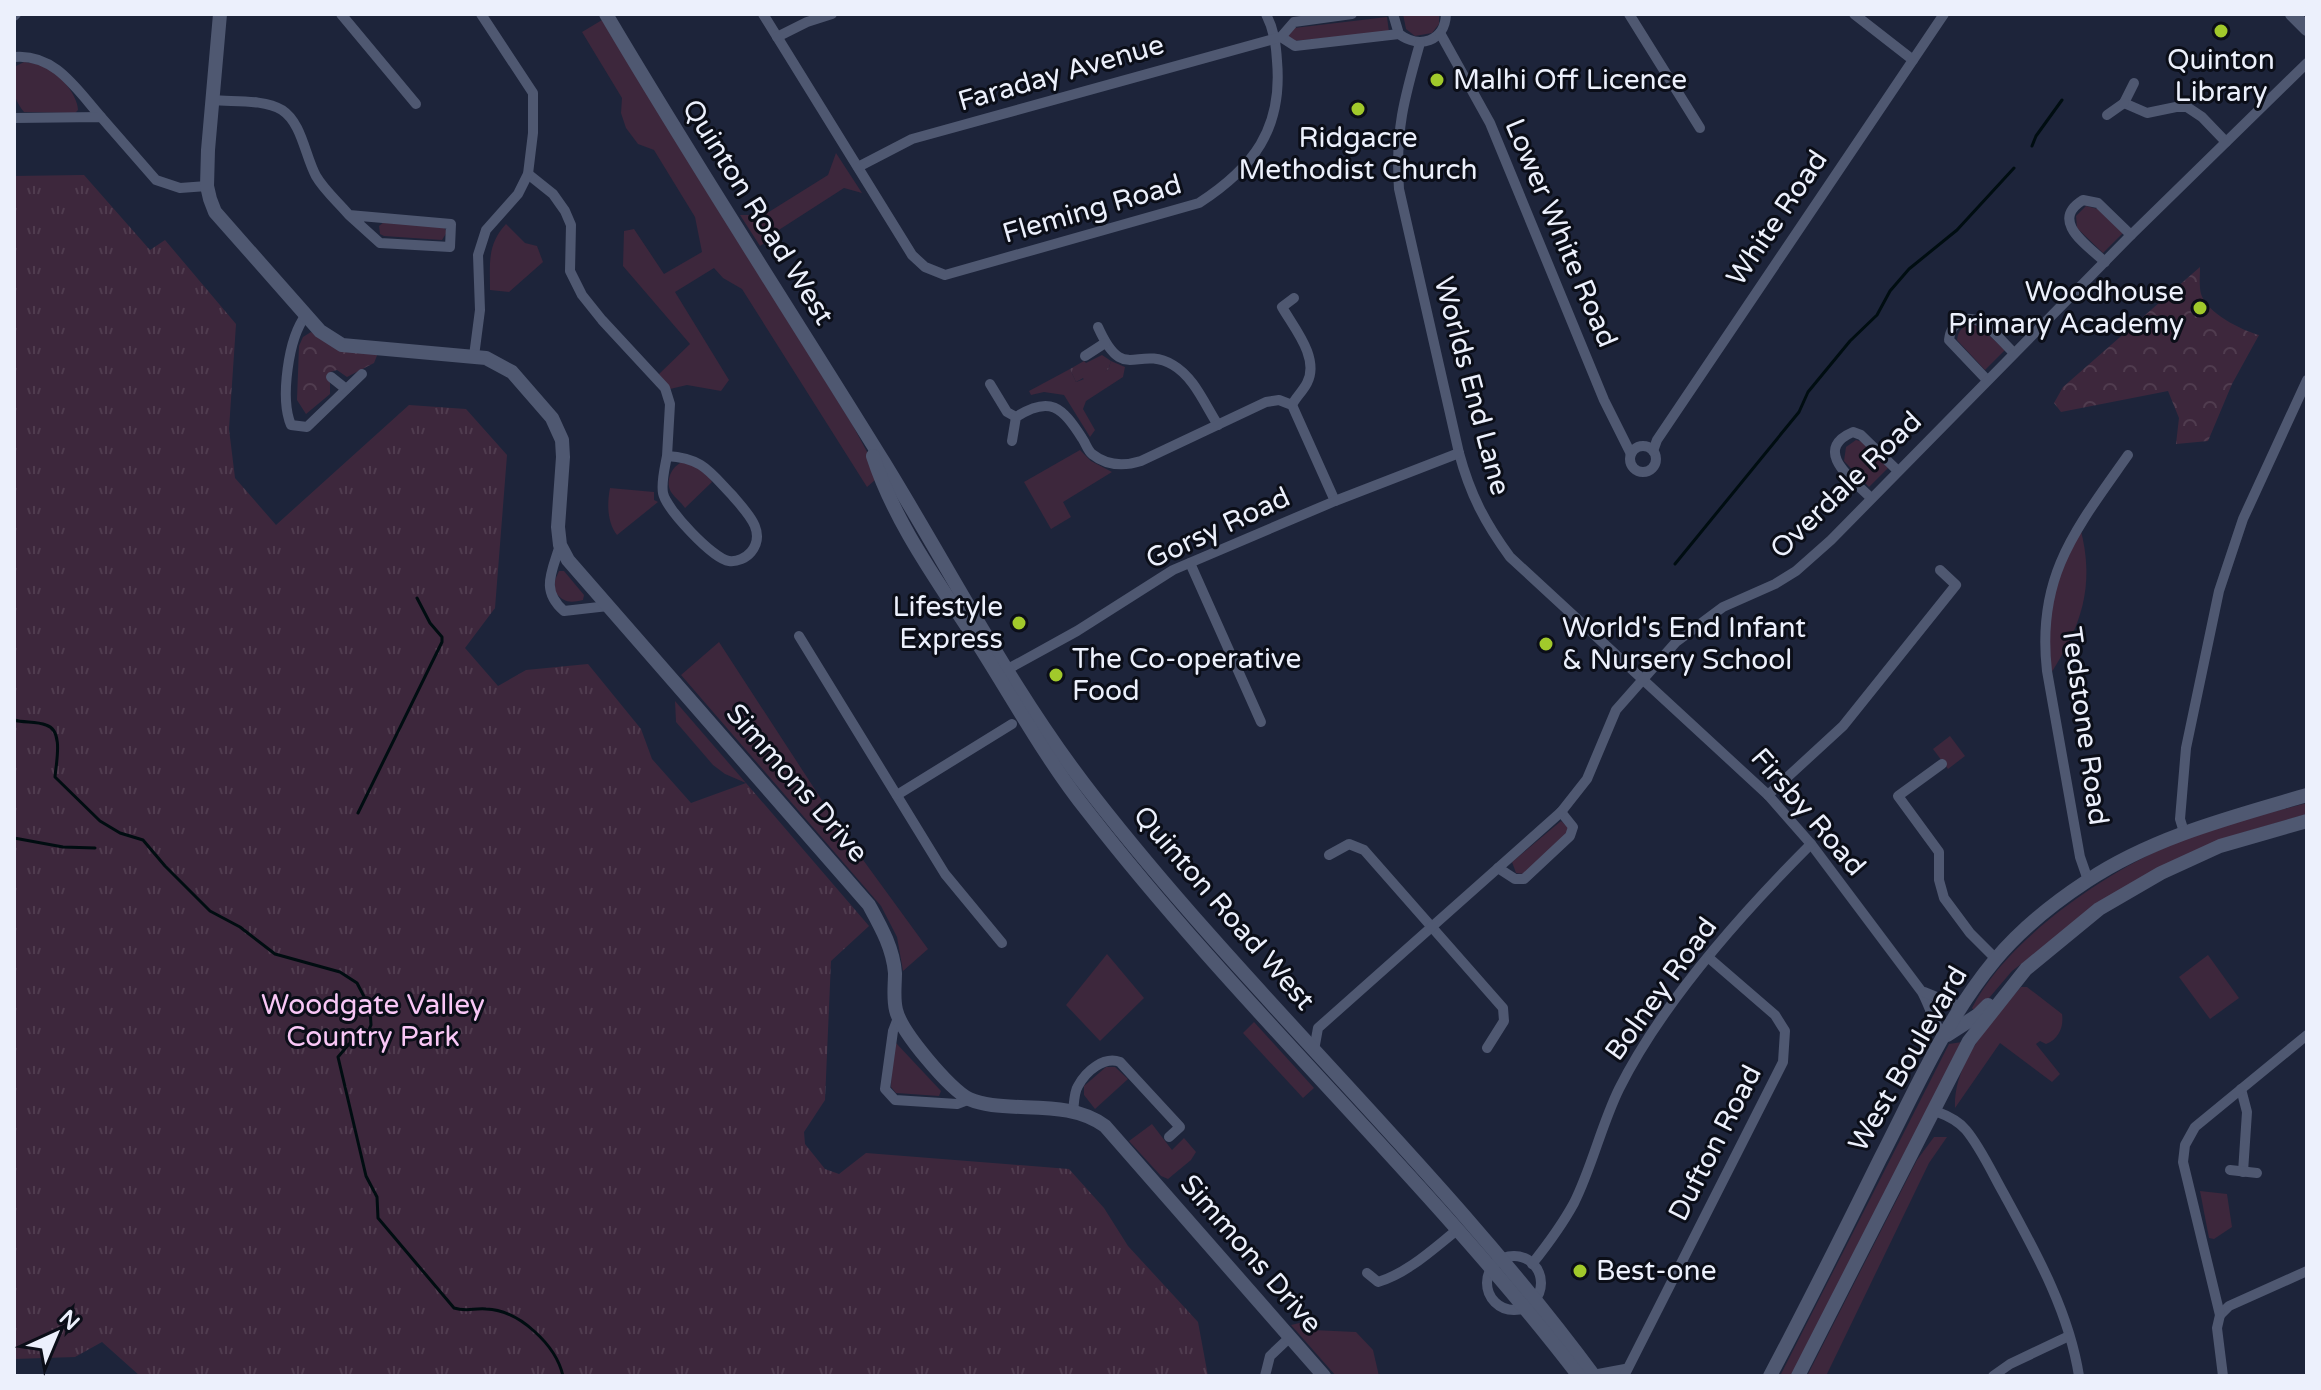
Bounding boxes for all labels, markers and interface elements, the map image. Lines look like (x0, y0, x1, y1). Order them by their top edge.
marker: Quinton Library (2212, 22, 2230, 40)
street label: Faraday Avenue (954, 27, 1168, 119)
place label: Quinton Library (2167, 43, 2275, 109)
place label: Malhi Off Licence (1453, 63, 1687, 97)
marker: Malhi Off Licence (1428, 71, 1446, 89)
street label: Quinton Road West (675, 93, 841, 331)
marker: Ridgacre Methodist Church (1349, 100, 1367, 118)
street label: Lower White Road (1497, 114, 1625, 352)
place label: Ridgacre Methodist Church (1239, 121, 1477, 187)
street label: White Road (1719, 144, 1835, 292)
street label: Fleming Road (999, 167, 1185, 251)
street label: Worlds End Lane (1427, 273, 1517, 499)
place label: Woodhouse Primary Academy (1948, 275, 2184, 341)
marker: Woodhouse Primary Academy (2191, 299, 2209, 317)
street label: Overdale Road (1763, 404, 1929, 566)
street label: Gorsy Road (1141, 480, 1295, 576)
place label: Lifestyle Express (892, 590, 1003, 656)
place label: World's End Infant & Nursery School (1562, 611, 1806, 677)
marker: Lifestyle Express (1010, 614, 1028, 632)
street label: Tedstone Road (2054, 625, 2116, 827)
marker: World's End Infant & Nursery School (1537, 635, 1555, 653)
place label: The Co-operative Food (1072, 642, 1301, 708)
marker: The Co-operative Food (1047, 666, 1065, 684)
street label: Simmons Drive (719, 697, 875, 869)
street label: Firsby Road (1743, 741, 1873, 883)
street label: Quinton Road West (1126, 799, 1322, 1017)
street label: Bolney Road (1598, 911, 1724, 1067)
street label: West Boulevard (1841, 960, 1975, 1158)
park label: Woodgate Valley Country Park (261, 988, 485, 1054)
street label: Dufton Road (1661, 1059, 1769, 1227)
street label: Simmons Drive (1173, 1168, 1329, 1340)
place label: Best-one (1596, 1254, 1717, 1288)
marker: Best-one (1571, 1262, 1589, 1280)
north arrow (16, 1294, 96, 1374)
text: N (54, 1305, 85, 1336)

